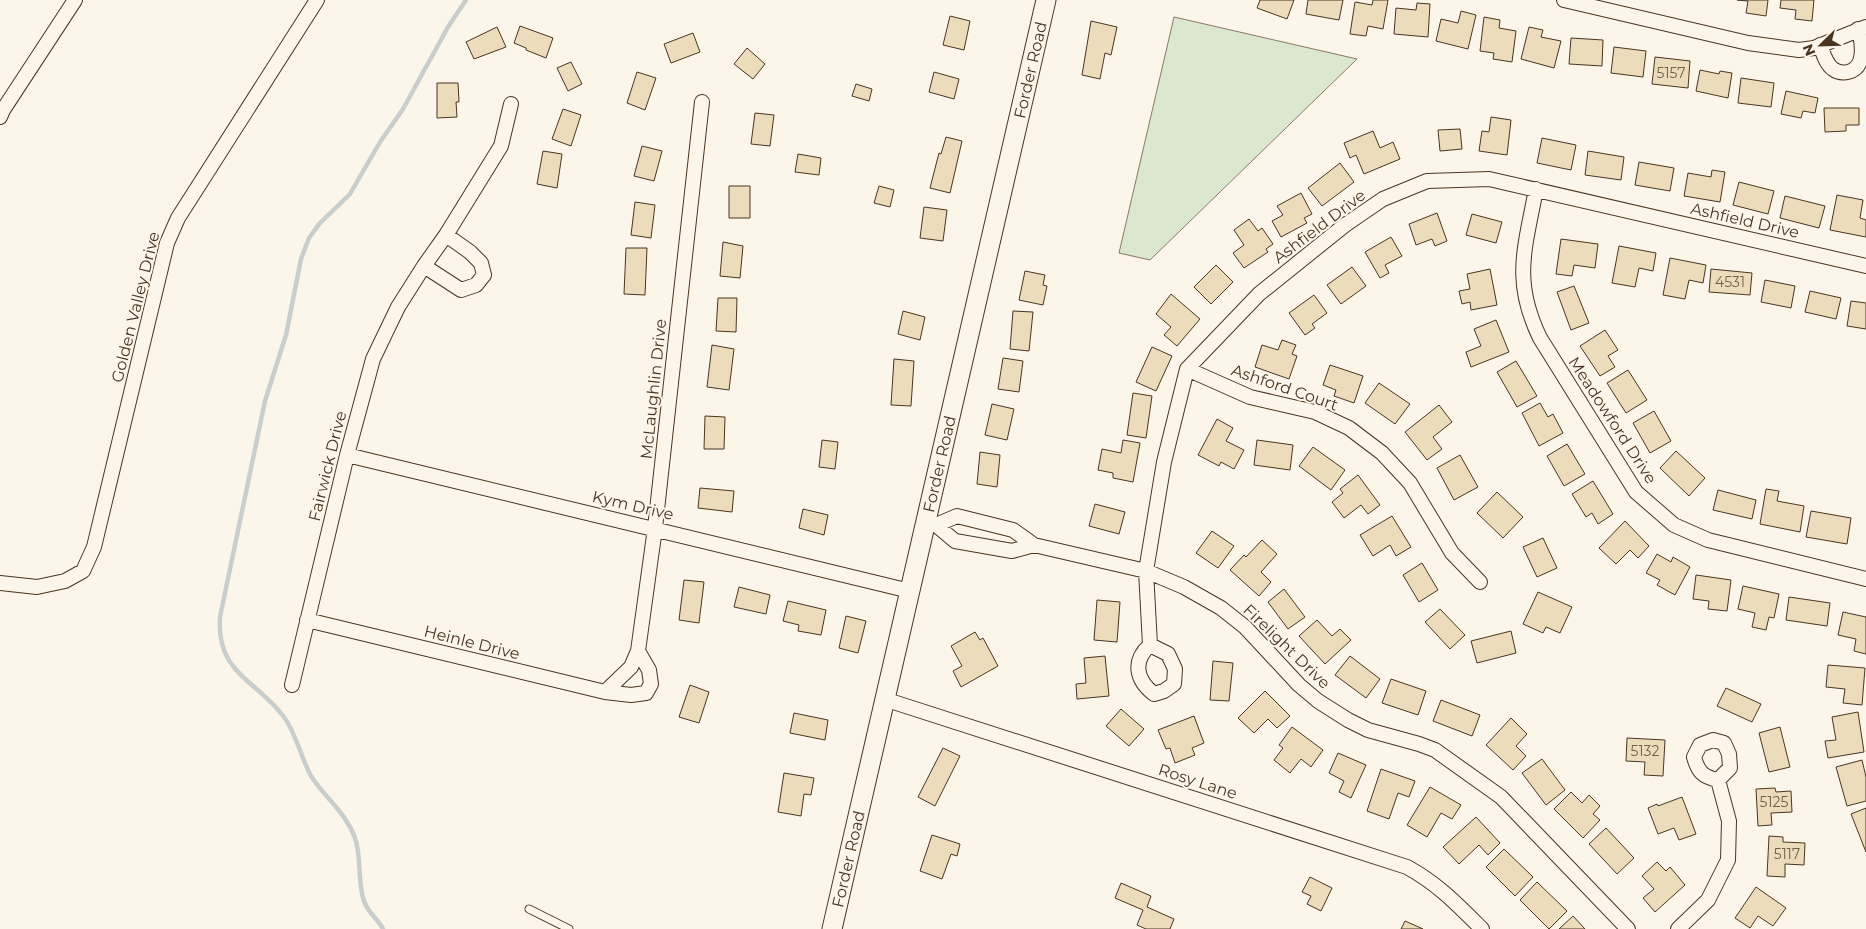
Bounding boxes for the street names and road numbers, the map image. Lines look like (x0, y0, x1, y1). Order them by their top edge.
street label: Forder Road (1010, 20, 1051, 121)
street label: Ashfield Drive (1269, 186, 1369, 267)
street label: Ashfield Drive (1689, 199, 1801, 242)
street label: Golden Valley Drive (108, 230, 163, 385)
street label: McLaughlin Drive (637, 318, 670, 460)
street label: Meadowford Drive (1564, 353, 1661, 487)
street label: Ashford Court (1229, 360, 1341, 415)
street label: Fairwick Drive (305, 409, 350, 523)
street label: Forder Road (919, 414, 960, 515)
street label: Kym Drive (590, 487, 676, 524)
street label: Firelight Drive (1239, 600, 1334, 693)
street label: Heinle Drive (422, 621, 522, 664)
street label: Rosy Lane (1156, 760, 1240, 803)
street label: Forder Road (828, 809, 869, 910)

